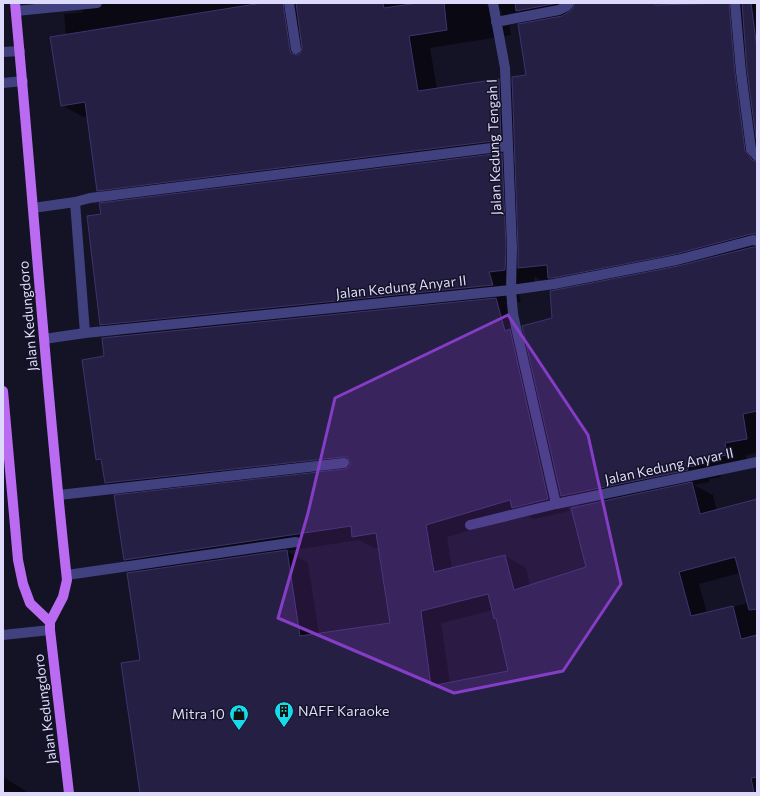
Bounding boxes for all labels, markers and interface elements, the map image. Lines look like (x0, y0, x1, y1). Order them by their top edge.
street label: Jalan Kedung Tengah I (483, 79, 504, 215)
street label: Jalan Kedungdoro (14, 260, 41, 372)
street label: Jalan Kedung Anyar II (335, 271, 467, 302)
street label: Jalan Kedung Anyar II (603, 444, 735, 487)
street label: Jalan Kedungdoro (29, 653, 60, 765)
building icon: NAFF Karaoke (273, 700, 295, 728)
place label: NAFF Karaoke (298, 702, 389, 719)
shop icon: Mitra 10 (228, 703, 250, 731)
place label: Mitra 10 (172, 705, 225, 722)

